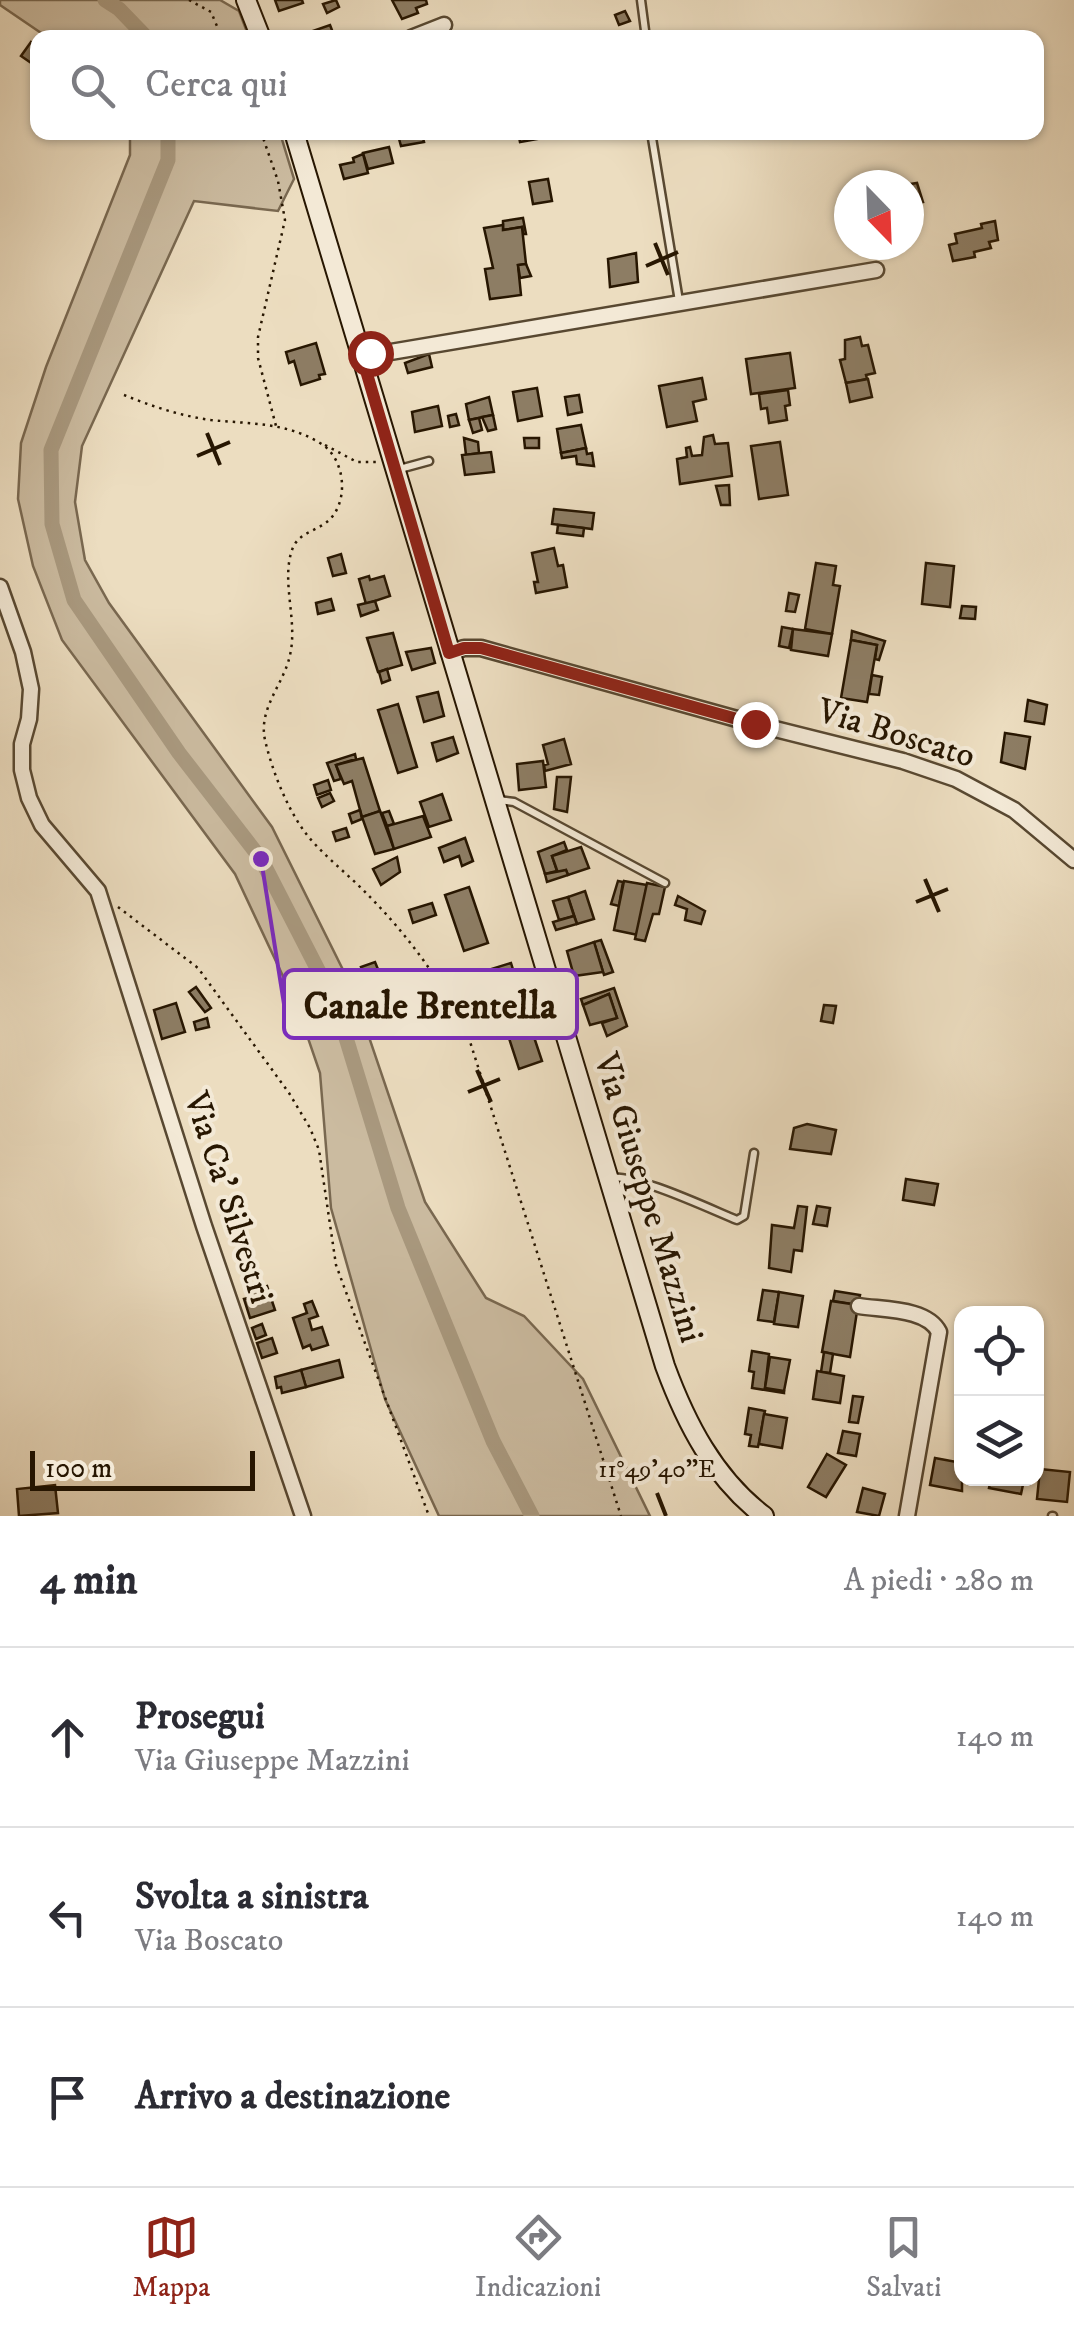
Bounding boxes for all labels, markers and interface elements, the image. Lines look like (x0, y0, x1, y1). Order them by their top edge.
search box (30, 30, 1044, 140)
icon: search (65, 58, 120, 113)
text: Cerca qui (145, 61, 288, 109)
north arrow (834, 170, 924, 260)
route start (348, 331, 394, 377)
street label: Via Boscato (811, 689, 980, 779)
route end (733, 702, 779, 748)
callout: Canale Brentella (284, 970, 577, 1038)
text: Canale Brentella (304, 983, 557, 1031)
street label: Via Giuseppe Mazzini (583, 1047, 713, 1348)
street label: Via Ca' Silvestri (173, 1086, 283, 1309)
map controls (954, 1306, 1044, 1486)
button: locate (954, 1306, 1044, 1396)
button: layers (954, 1396, 1044, 1486)
scale bar (30, 1446, 255, 1490)
text: 100 m (45, 1451, 112, 1486)
text: 11°49'40"E (598, 1454, 716, 1485)
text: 4 min (40, 1555, 138, 1607)
text: A piedi · 280 m (844, 1561, 1034, 1601)
text: Prosegui (135, 1693, 265, 1741)
icon: ahead (40, 1710, 95, 1765)
text: 140 m (956, 1717, 1034, 1757)
text: Via Giuseppe Mazzini (135, 1741, 410, 1781)
text: Svolta a sinistra (135, 1873, 369, 1921)
icon: left (40, 1890, 95, 1945)
text: 140 m (956, 1897, 1034, 1937)
text: Via Boscato (135, 1921, 283, 1961)
icon: arrive (40, 2070, 95, 2125)
text: Arrivo a destinazione (135, 2073, 450, 2121)
tab: Mappa (133, 2210, 210, 2305)
tab: Indicazioni (475, 2210, 601, 2305)
tab: Salvati (866, 2210, 941, 2305)

